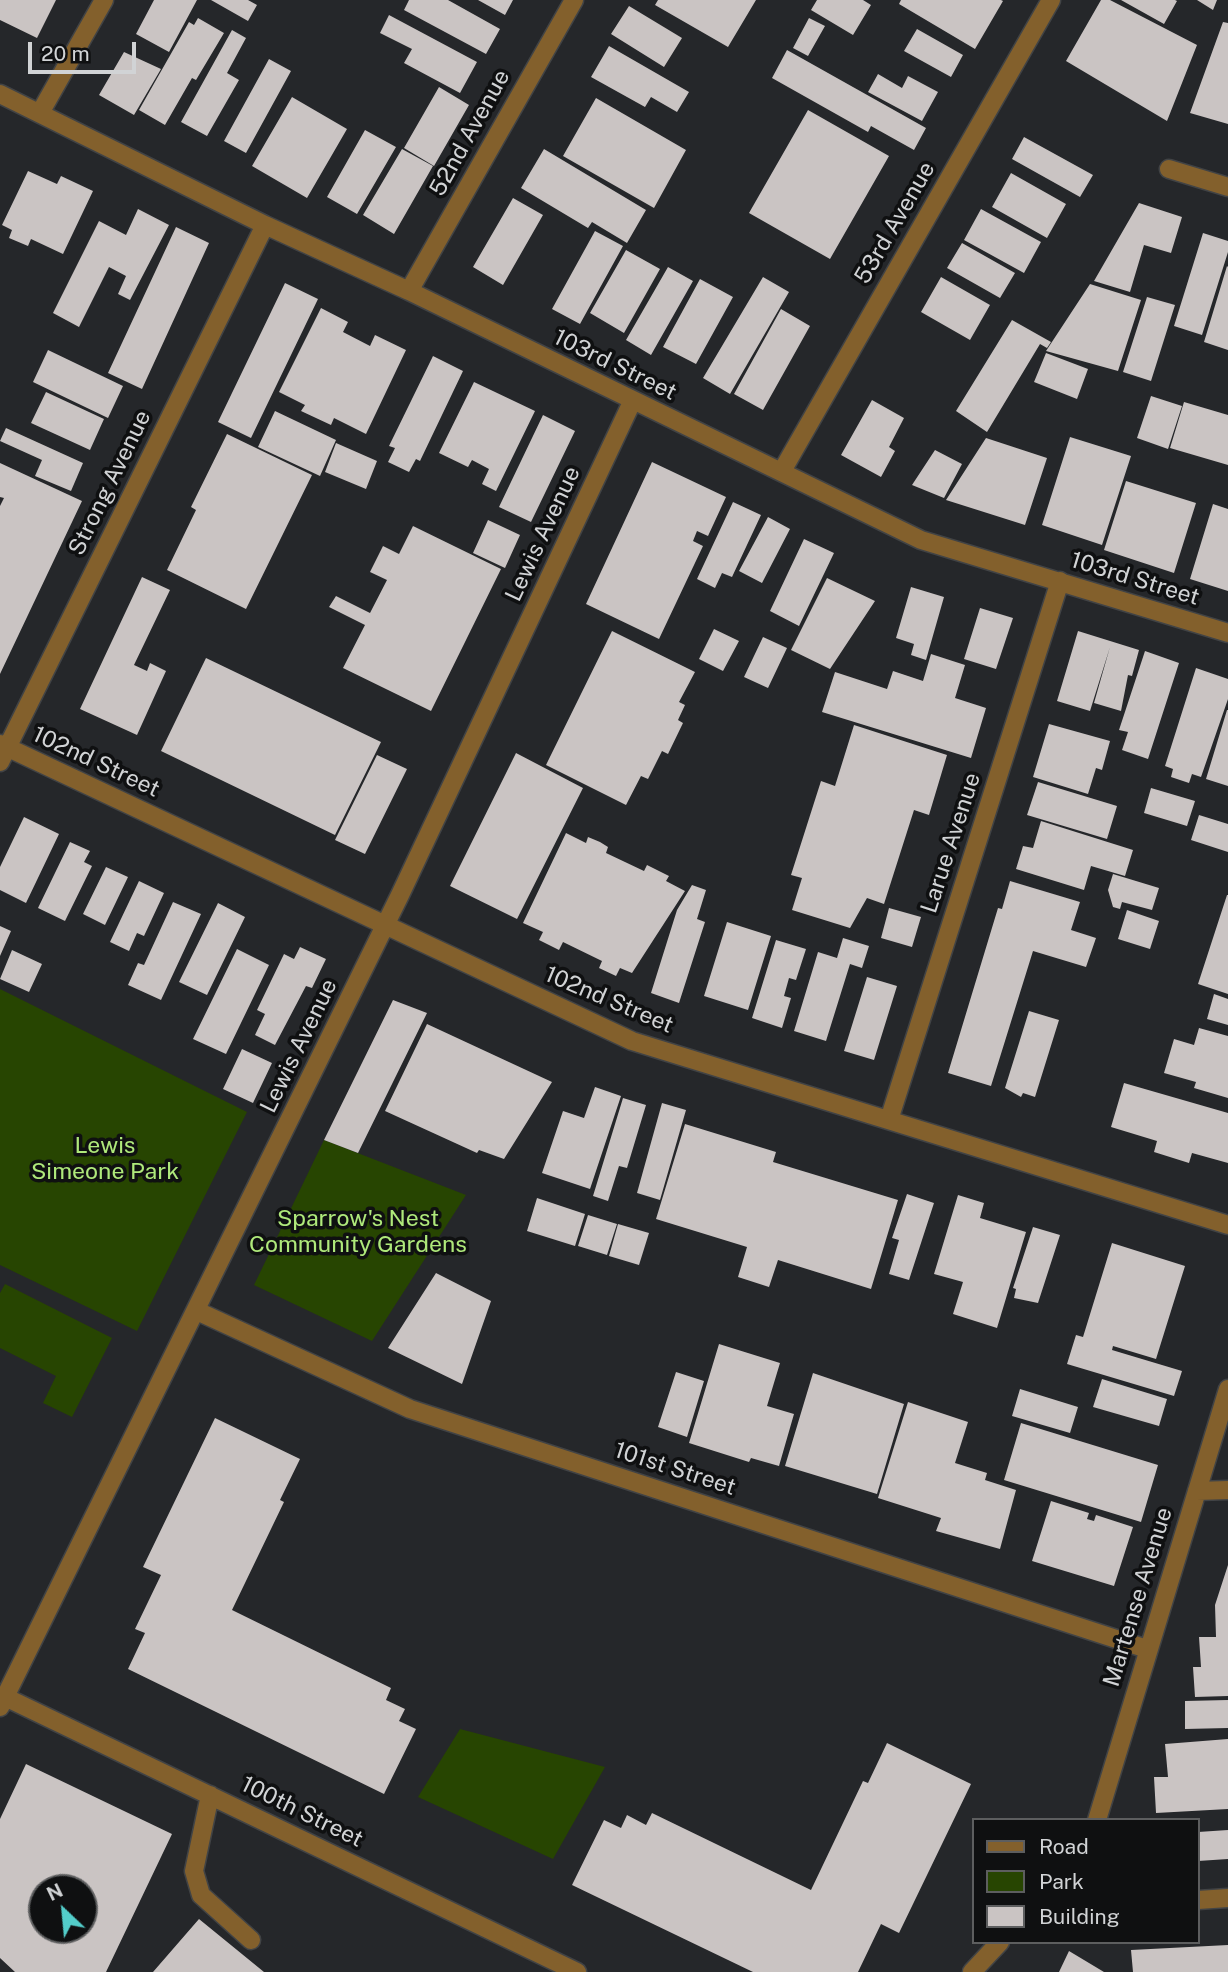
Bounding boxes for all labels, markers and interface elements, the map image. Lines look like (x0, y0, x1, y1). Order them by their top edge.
scale bar (32, 28, 140, 72)
text: 20 m (41, 41, 90, 66)
street label: 52nd Avenue (424, 65, 516, 201)
street label: 53rd Avenue (849, 157, 941, 289)
street label: 103rd Street (549, 323, 681, 407)
street label: Strong Avenue (63, 406, 157, 560)
street label: Lewis Avenue (500, 462, 586, 606)
street label: 103rd Street (1067, 546, 1203, 612)
street label: 102nd Street (28, 721, 164, 803)
street label: Larue Avenue (915, 770, 987, 916)
street label: 102nd Street (541, 961, 677, 1039)
street label: Lewis Avenue (255, 975, 343, 1117)
park label: Lewis Simeone Park (31, 1132, 179, 1186)
park label: Sparrow's Nest Community Gardens (249, 1205, 467, 1259)
street label: 101st Street (611, 1436, 739, 1502)
street label: Martense Avenue (1098, 1504, 1178, 1690)
street label: 100th Street (236, 1771, 368, 1853)
legend (972, 1818, 1200, 1944)
text: Road (1039, 1834, 1089, 1859)
text: Park (1039, 1869, 1084, 1894)
north arrow (28, 1874, 98, 1944)
text: N (43, 1879, 66, 1905)
text: Building (1039, 1904, 1120, 1929)

